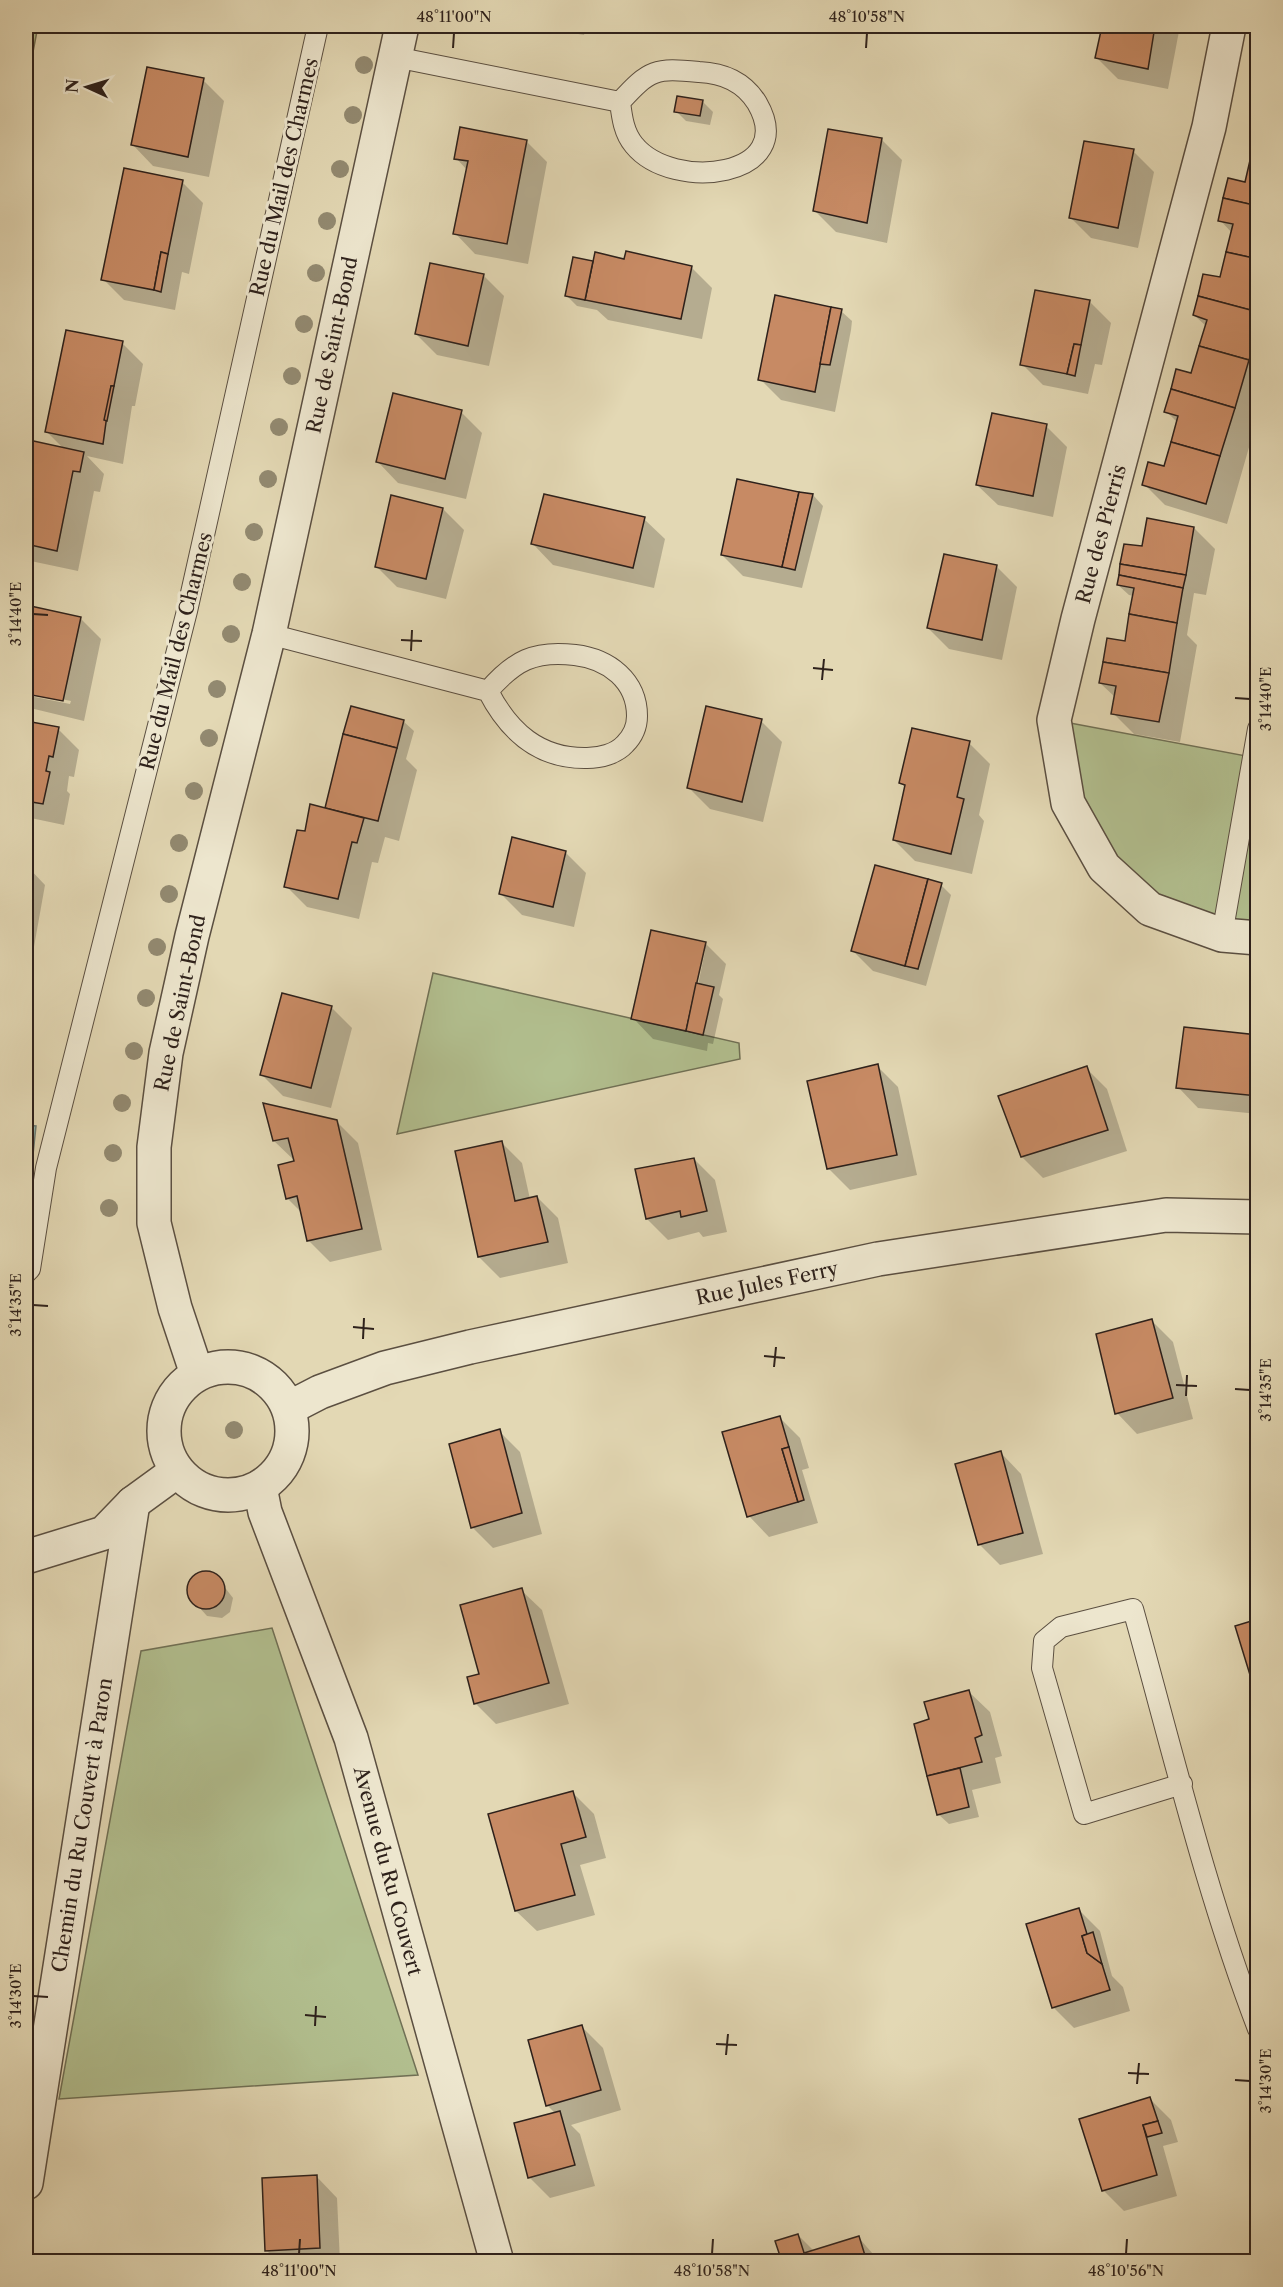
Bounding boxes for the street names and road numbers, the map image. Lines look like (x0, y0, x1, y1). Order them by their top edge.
street label: Rue du Mail des Charmes (245, 55, 323, 299)
street label: Rue de Saint-Bond (302, 254, 362, 436)
street label: Rue des Pierris (1071, 462, 1131, 606)
street label: Rue du Mail des Charmes (135, 530, 217, 772)
street label: Rue de Saint-Bond (150, 912, 210, 1094)
street label: Rue Jules Ferry (693, 1256, 841, 1310)
street label: Chemin du Ru Couvert à Paron (47, 1676, 117, 1974)
street label: Avenue du Ru Couvert (348, 1763, 427, 1978)

